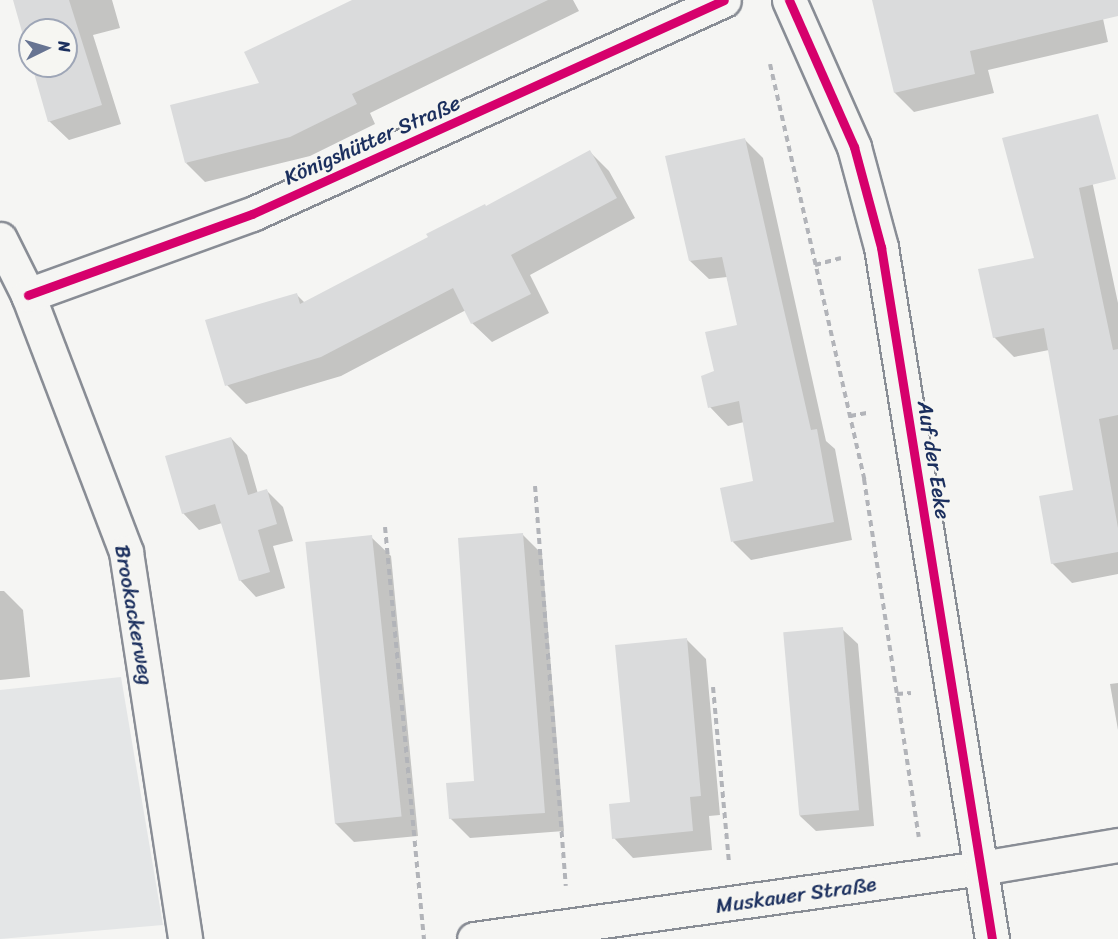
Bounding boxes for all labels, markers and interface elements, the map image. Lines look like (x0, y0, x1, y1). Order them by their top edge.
north arrow (18, 18, 78, 78)
text: N (50, 40, 79, 53)
street label: Königshütter Straße (280, 90, 464, 190)
street label: Auf der Eeke (912, 399, 956, 521)
street label: Brookackerweg (109, 543, 159, 687)
street label: Muskauer Straße (714, 871, 878, 919)

